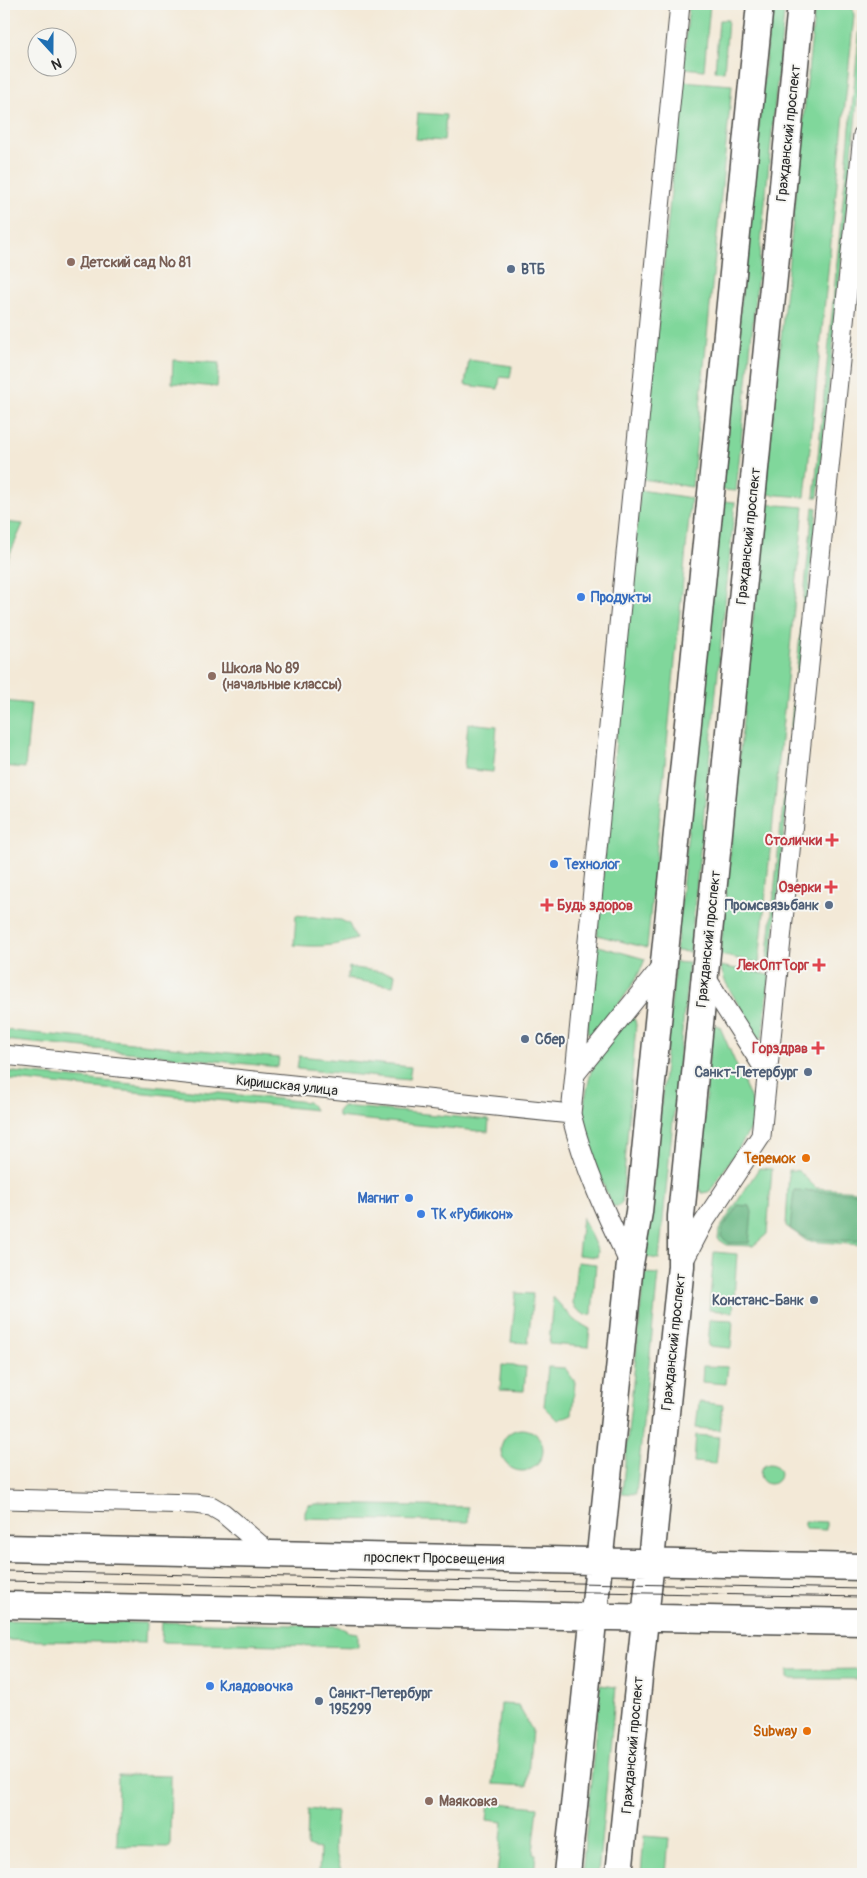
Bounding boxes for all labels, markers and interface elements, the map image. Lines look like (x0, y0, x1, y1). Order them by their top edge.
north arrow (28, 28, 78, 78)
text: N (49, 54, 64, 73)
street label: Гражданский проспект (773, 64, 804, 202)
place label: Детский сад № 81 (80, 254, 191, 271)
marker: Детский сад № 81 (65, 256, 77, 268)
place label: ВТБ (521, 261, 545, 278)
marker: ВТБ (505, 263, 517, 275)
street label: Гражданский проспект (733, 467, 764, 605)
place label: Продукты (591, 589, 651, 606)
marker: Продукты (575, 591, 587, 603)
place label: Школа № 89 (начальные классы) (221, 660, 343, 693)
marker: Школа № 89 (начальные классы) (206, 670, 218, 682)
place label: Столички (765, 832, 823, 849)
marker: Столички (826, 834, 838, 846)
place label: Технолог (563, 856, 620, 873)
marker: Технолог (548, 858, 560, 870)
street label: Гражданский проспект (693, 870, 724, 1008)
place label: Озерки (778, 879, 822, 896)
marker: Озерки (825, 881, 837, 893)
place label: Будь здоров (557, 897, 633, 914)
place label: Промсвязьбанк (725, 897, 819, 914)
marker: Будь здоров (541, 899, 553, 911)
marker: Промсвязьбанк (823, 899, 835, 911)
place label: ЛекОптТорг (736, 957, 809, 974)
marker: ЛекОптТорг (813, 959, 825, 971)
place label: Сбер (535, 1031, 566, 1048)
marker: Сбер (519, 1033, 531, 1045)
place label: Горздрав (752, 1040, 808, 1057)
marker: Горздрав (812, 1042, 824, 1054)
place label: Санкт-Петербург (694, 1064, 798, 1081)
marker: Санкт-Петербург (802, 1066, 814, 1078)
street label: Киришская улица (235, 1072, 339, 1099)
place label: Теремок (743, 1150, 796, 1167)
marker: Теремок (800, 1152, 812, 1164)
place label: Магнит (357, 1190, 400, 1207)
marker: Магнит (403, 1192, 415, 1204)
place label: ТК «Рубикон» (430, 1206, 514, 1223)
marker: ТК «Рубикон» (415, 1208, 427, 1220)
street label: Гражданский проспект (658, 1273, 689, 1411)
place label: Констанс-Банк (712, 1292, 804, 1309)
marker: Констанс-Банк (808, 1294, 820, 1306)
street label: проспект Просвещения (363, 1549, 505, 1568)
street label: Гражданский проспект (618, 1676, 647, 1814)
place label: Кладовочка (220, 1678, 294, 1695)
marker: Кладовочка (204, 1680, 216, 1692)
place label: Санкт-Петербург 195299 (329, 1685, 433, 1718)
marker: Санкт-Петербург 195299 (313, 1695, 325, 1707)
place label: Subway (753, 1723, 797, 1740)
marker: Subway (801, 1725, 813, 1737)
place label: Маяковка (439, 1793, 498, 1810)
marker: Маяковка (423, 1795, 435, 1807)

